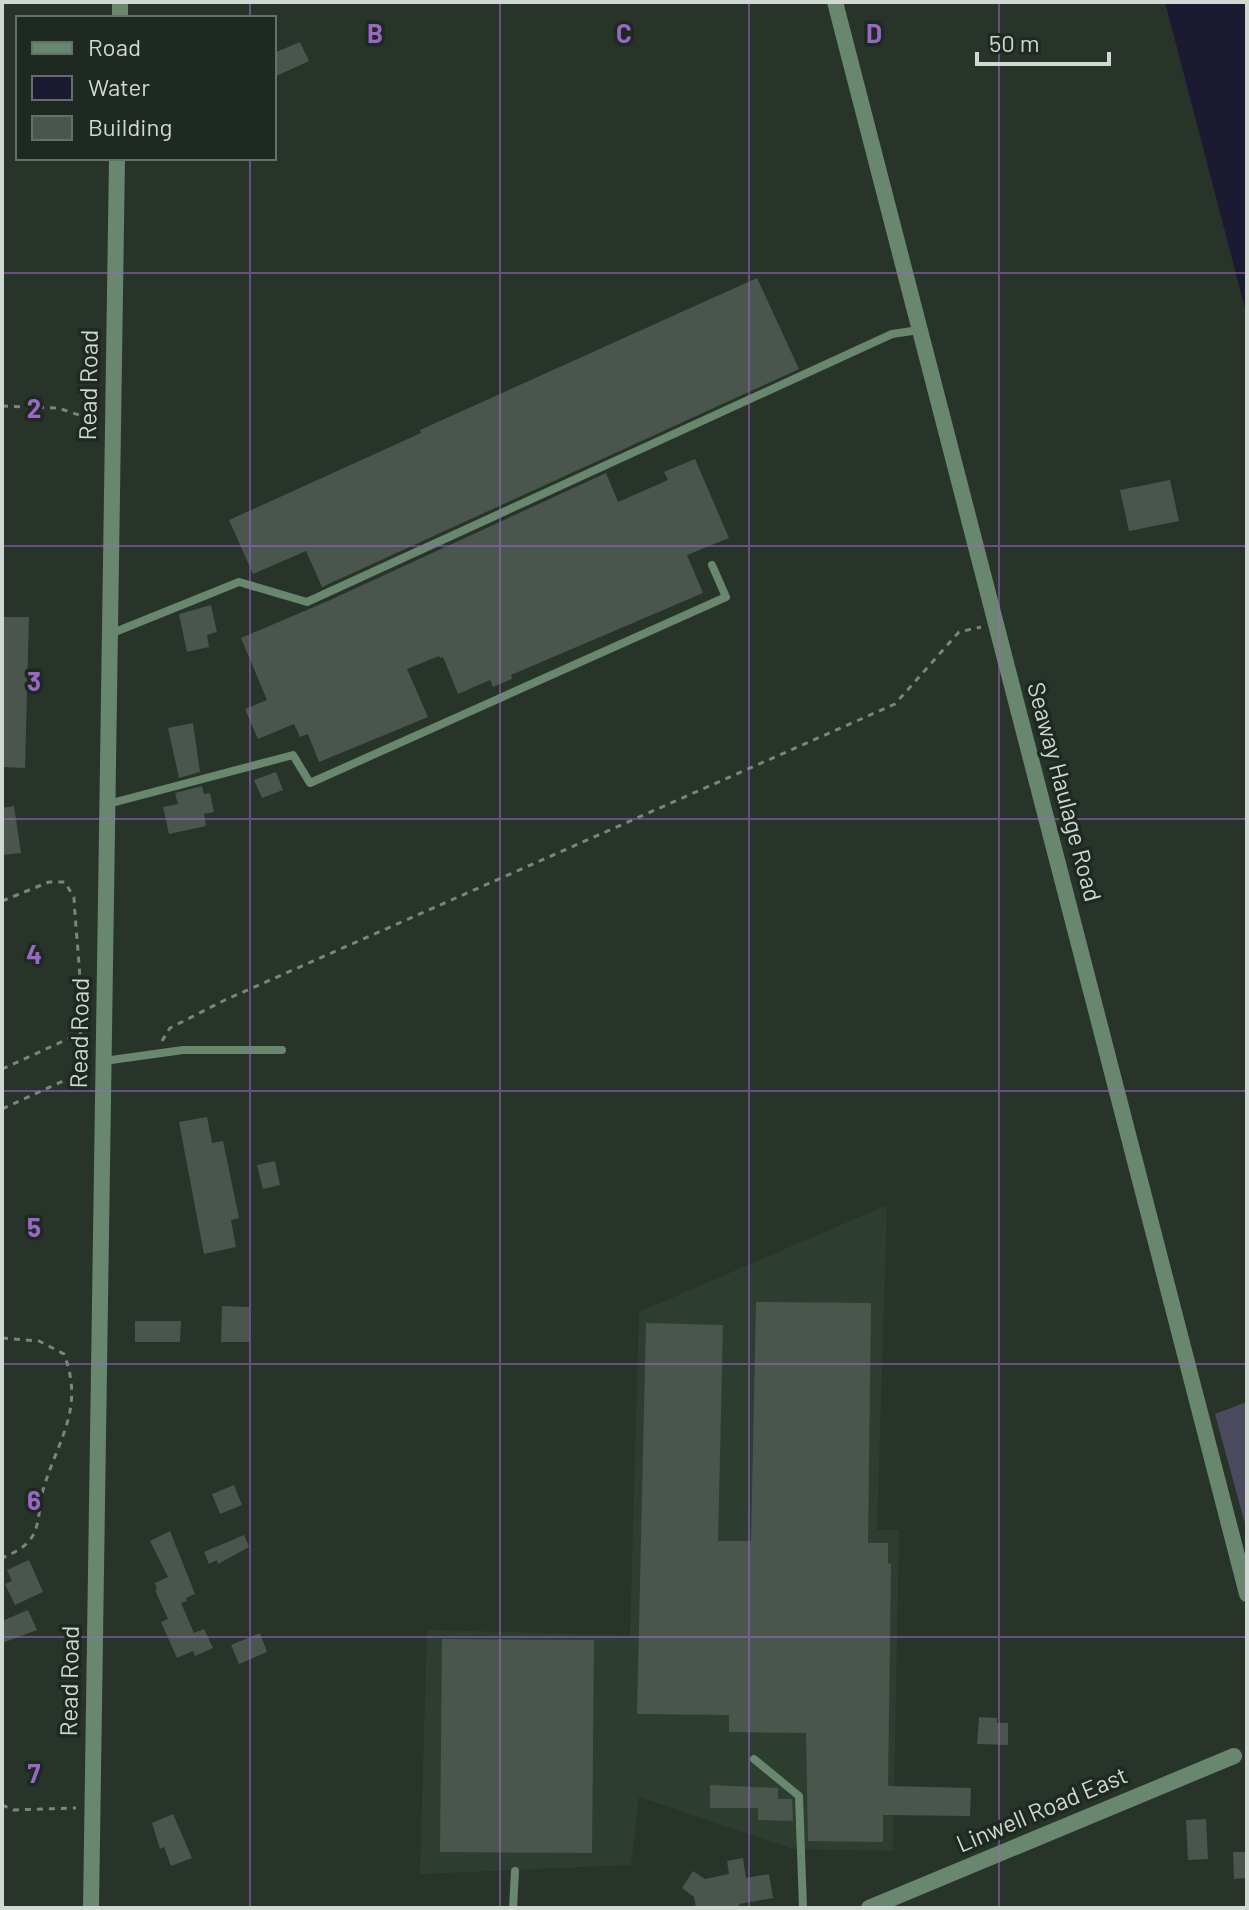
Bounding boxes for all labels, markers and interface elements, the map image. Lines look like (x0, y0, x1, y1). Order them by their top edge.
legend (16, 16, 276, 160)
scale bar (977, 16, 1109, 66)
text: B (367, 17, 383, 48)
text: C (616, 17, 632, 48)
text: D (866, 17, 882, 48)
text: 50 m (989, 28, 1040, 57)
text: Road (88, 32, 141, 61)
text: Water (88, 72, 150, 101)
text: Building (88, 112, 172, 141)
street label: Read Road (72, 329, 103, 440)
text: 2 (27, 392, 41, 423)
text: 3 (27, 665, 41, 696)
street label: Seaway Haulage Road (1022, 679, 1109, 904)
text: 4 (26, 938, 42, 969)
street label: Read Road (63, 977, 94, 1088)
text: 5 (27, 1211, 41, 1242)
text: 6 (27, 1484, 41, 1515)
street label: Read Road (53, 1625, 84, 1736)
text: 7 (28, 1757, 41, 1788)
street label: Linwell Road East (952, 1760, 1131, 1858)

